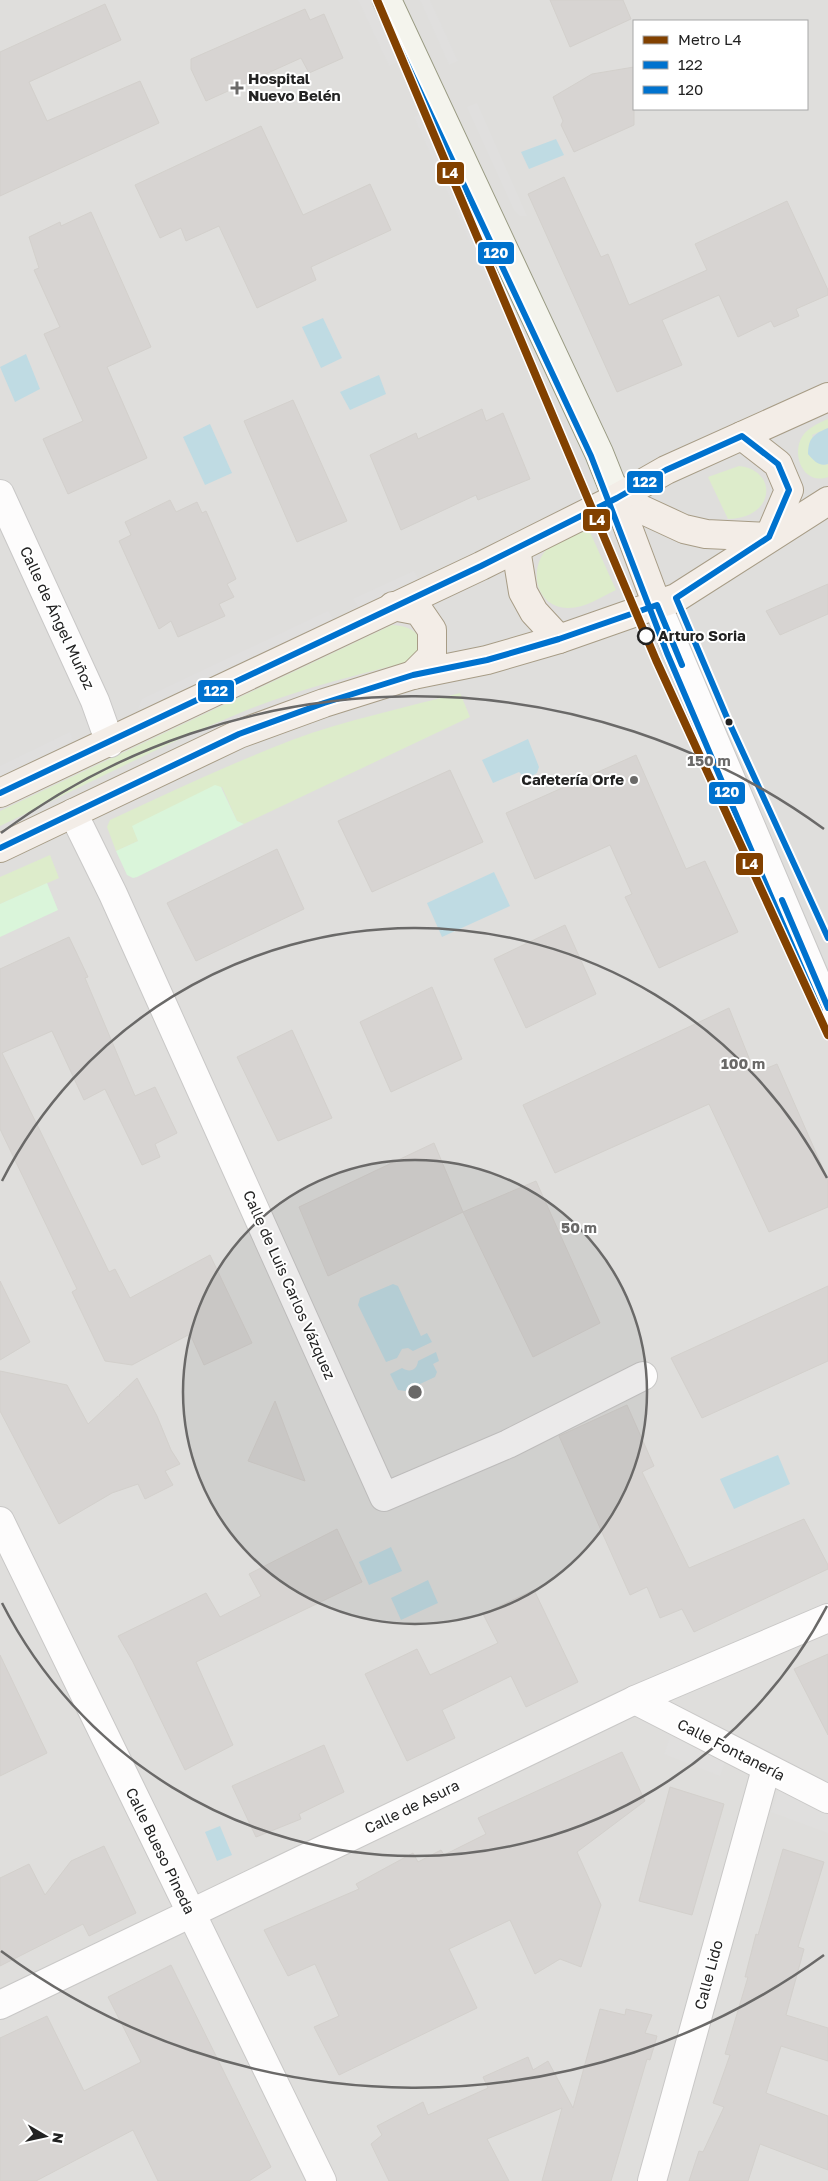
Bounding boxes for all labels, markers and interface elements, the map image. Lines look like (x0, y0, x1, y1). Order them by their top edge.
legend (633, 20, 808, 110)
text: Metro L4 (678, 30, 742, 48)
text: 122 (678, 55, 703, 73)
place label: Hospital Nuevo Belén (248, 69, 341, 104)
text: 120 (678, 80, 703, 98)
marker: Hospital Nuevo Belén (230, 81, 244, 95)
line badge: L4 (436, 161, 465, 185)
text: L4 (442, 164, 459, 181)
line badge: 120 (477, 241, 515, 265)
text: 120 (484, 244, 508, 261)
line badge: 122 (626, 470, 664, 494)
text: 122 (633, 473, 658, 490)
line badge: L4 (582, 508, 611, 532)
text: L4 (589, 511, 606, 528)
street label: Calle de Ángel Muñoz (17, 543, 99, 692)
place label: Arturo Soria (658, 626, 746, 644)
marker: Arturo Soria (637, 627, 655, 645)
line badge: 122 (197, 679, 235, 703)
text: 122 (204, 682, 229, 699)
unlabelled marker (724, 717, 734, 727)
text: 150 m (687, 751, 731, 769)
place label: Cafetería Orfe (521, 770, 624, 788)
marker: Cafetería Orfe (628, 774, 640, 786)
line badge: 120 (708, 781, 746, 805)
text: 120 (715, 783, 739, 800)
line badge: L4 (735, 852, 764, 876)
text: L4 (742, 855, 759, 872)
text: 100 m (721, 1054, 765, 1072)
street label: Calle de Luis Carlos Vázquez (240, 1187, 340, 1382)
text: 50 m (561, 1218, 597, 1236)
centre of rings (406, 1383, 424, 1401)
street label: Calle Fontanería (675, 1714, 788, 1784)
street label: Calle de Asura (361, 1775, 462, 1837)
street label: Calle Bueso Pineda (122, 1784, 199, 1917)
street label: Calle Lido (690, 1938, 726, 2012)
north arrow (20, 2111, 70, 2161)
text: N (49, 2132, 68, 2145)

